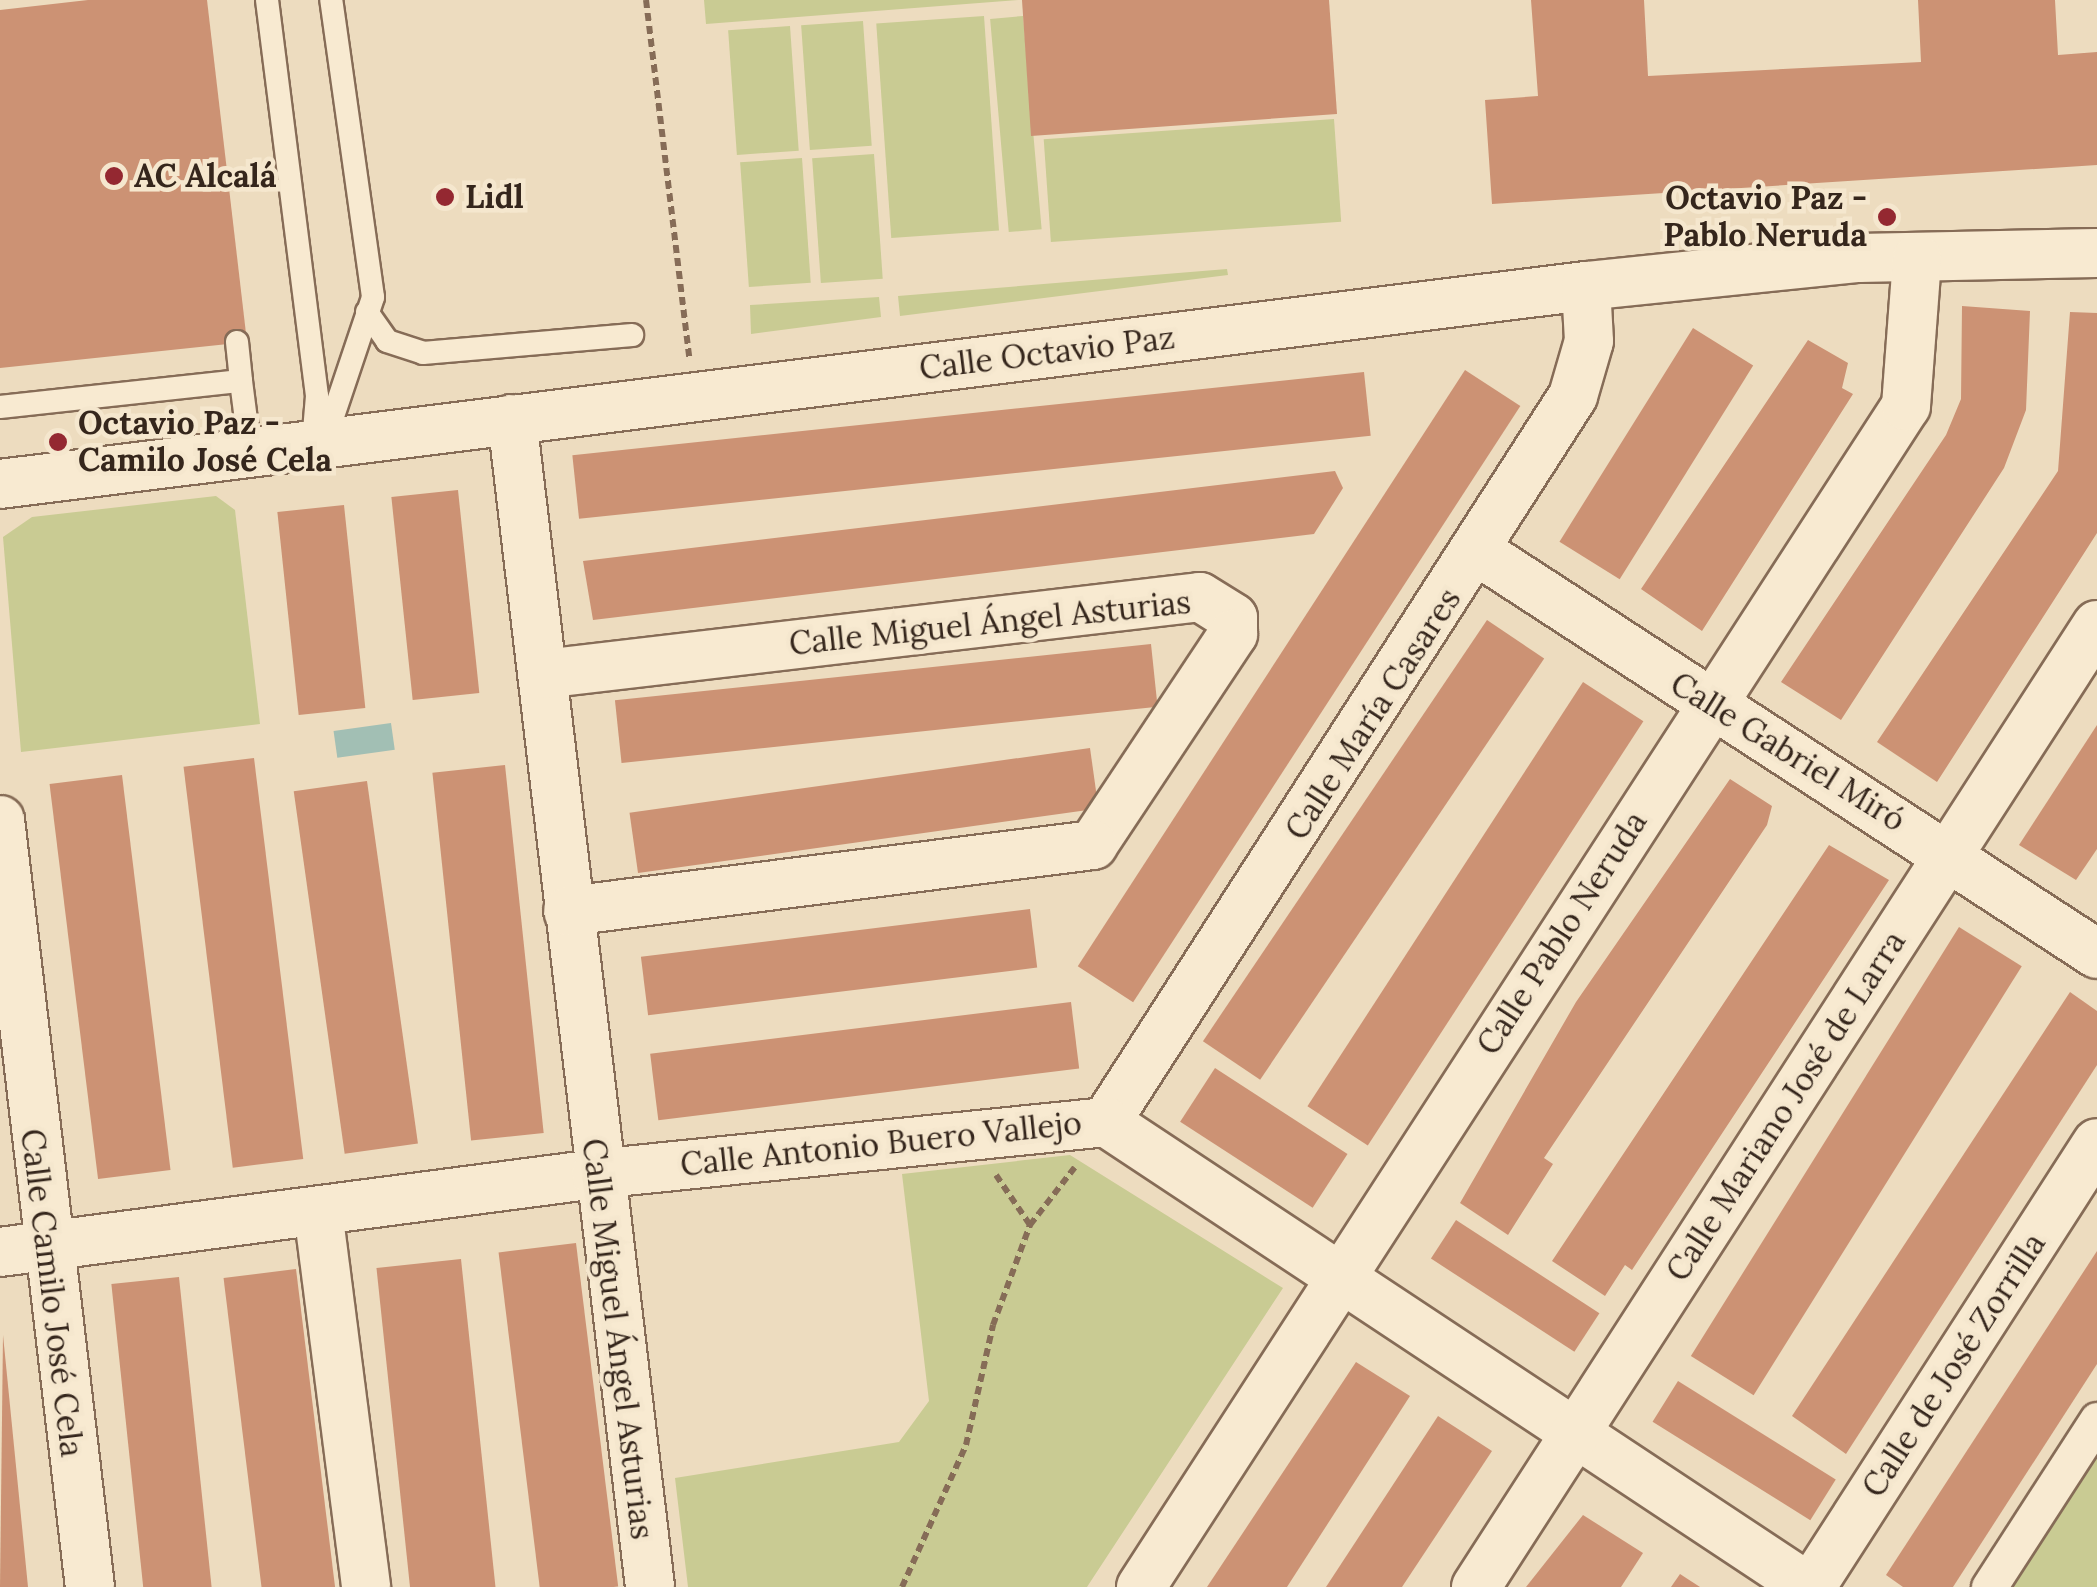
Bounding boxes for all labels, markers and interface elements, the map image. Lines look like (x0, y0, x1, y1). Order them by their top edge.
place label: AC Alcalá (134, 157, 277, 195)
marker: AC Alcalá (103, 165, 125, 187)
place label: Lidl (465, 178, 524, 216)
place label: Octavio Paz - Pablo Neruda (1663, 180, 1867, 255)
marker: Lidl (434, 186, 456, 208)
marker: Octavio Paz - Pablo Neruda (1876, 206, 1898, 228)
street label: Calle Octavio Paz (917, 318, 1177, 388)
place label: Octavio Paz - Camilo José Cela (78, 405, 332, 480)
marker: Octavio Paz - Camilo José Cela (47, 431, 69, 453)
street label: Calle María Casares (1277, 581, 1469, 847)
street label: Calle Miguel Ángel Asturias (787, 583, 1193, 663)
street label: Calle Gabriel Miró (1664, 664, 1912, 840)
street label: Calle Pablo Neruda (1469, 804, 1655, 1062)
street label: Calle Mariano José de Larra (1658, 924, 1914, 1288)
street label: Calle Antonio Buero Vallejo (678, 1104, 1084, 1184)
street label: Calle Camilo José Cela (13, 1127, 91, 1459)
street label: Calle Miguel Ángel Asturias (574, 1136, 662, 1542)
street label: Calle de José Zorrilla (1854, 1226, 2054, 1504)

